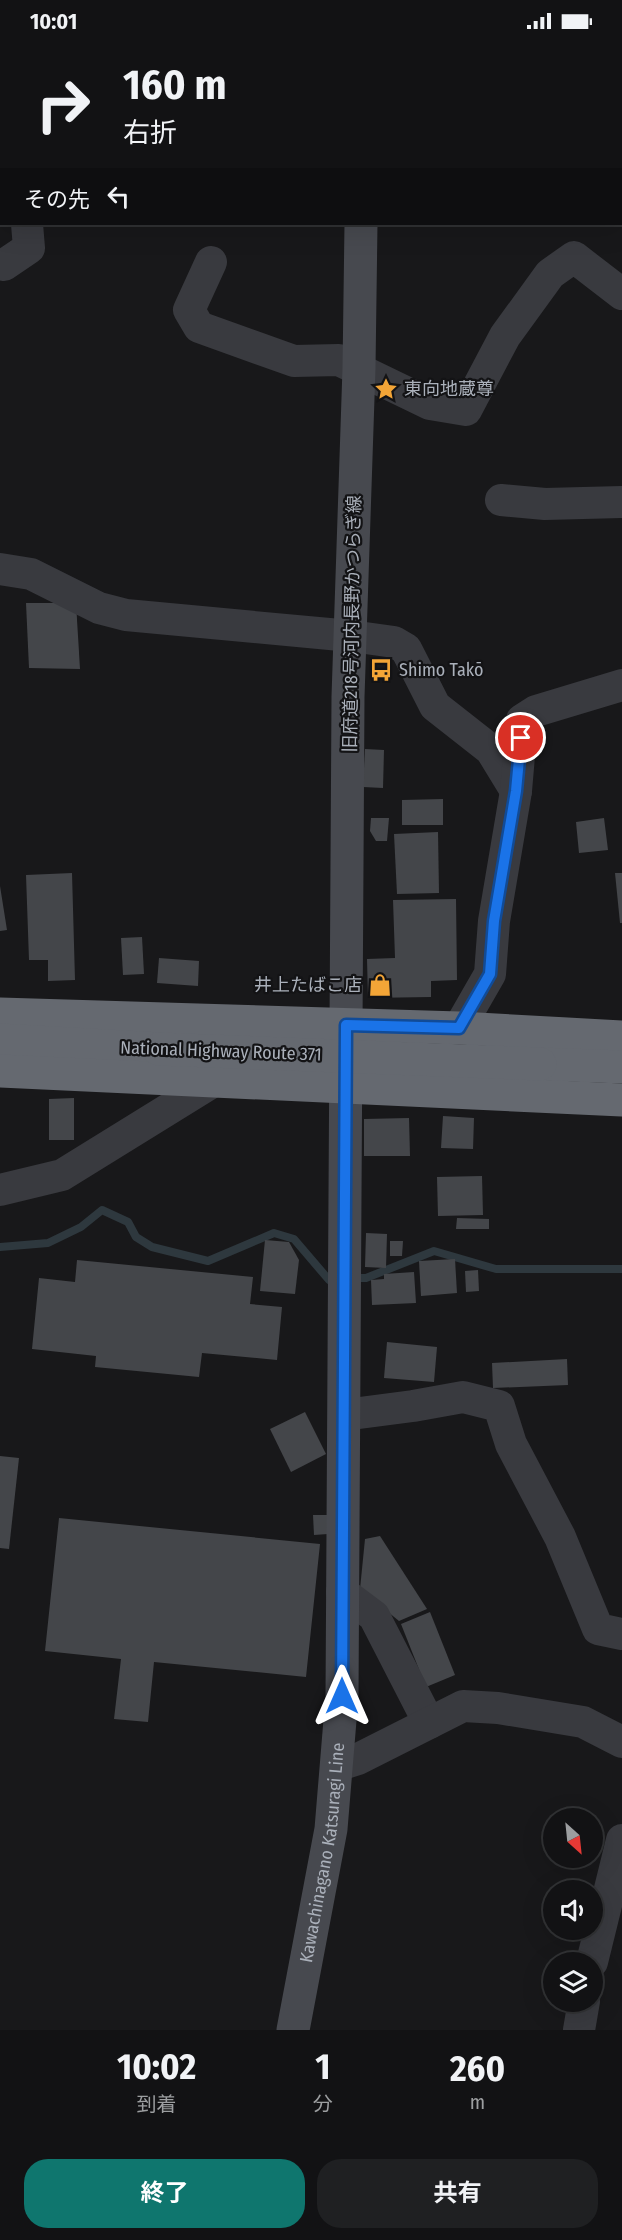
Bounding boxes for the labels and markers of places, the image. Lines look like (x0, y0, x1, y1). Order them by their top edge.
place icon: 東向地蔵尊 (373, 376, 399, 402)
place label: 東向地蔵尊 (404, 378, 494, 400)
bus stop icon: Shimo Takō (368, 657, 394, 683)
place label: Shimo Takō (399, 659, 483, 681)
pin (495, 712, 546, 763)
shop icon: 井上たばこ店 (367, 972, 393, 998)
place label: 井上たばこ店 (254, 974, 362, 996)

